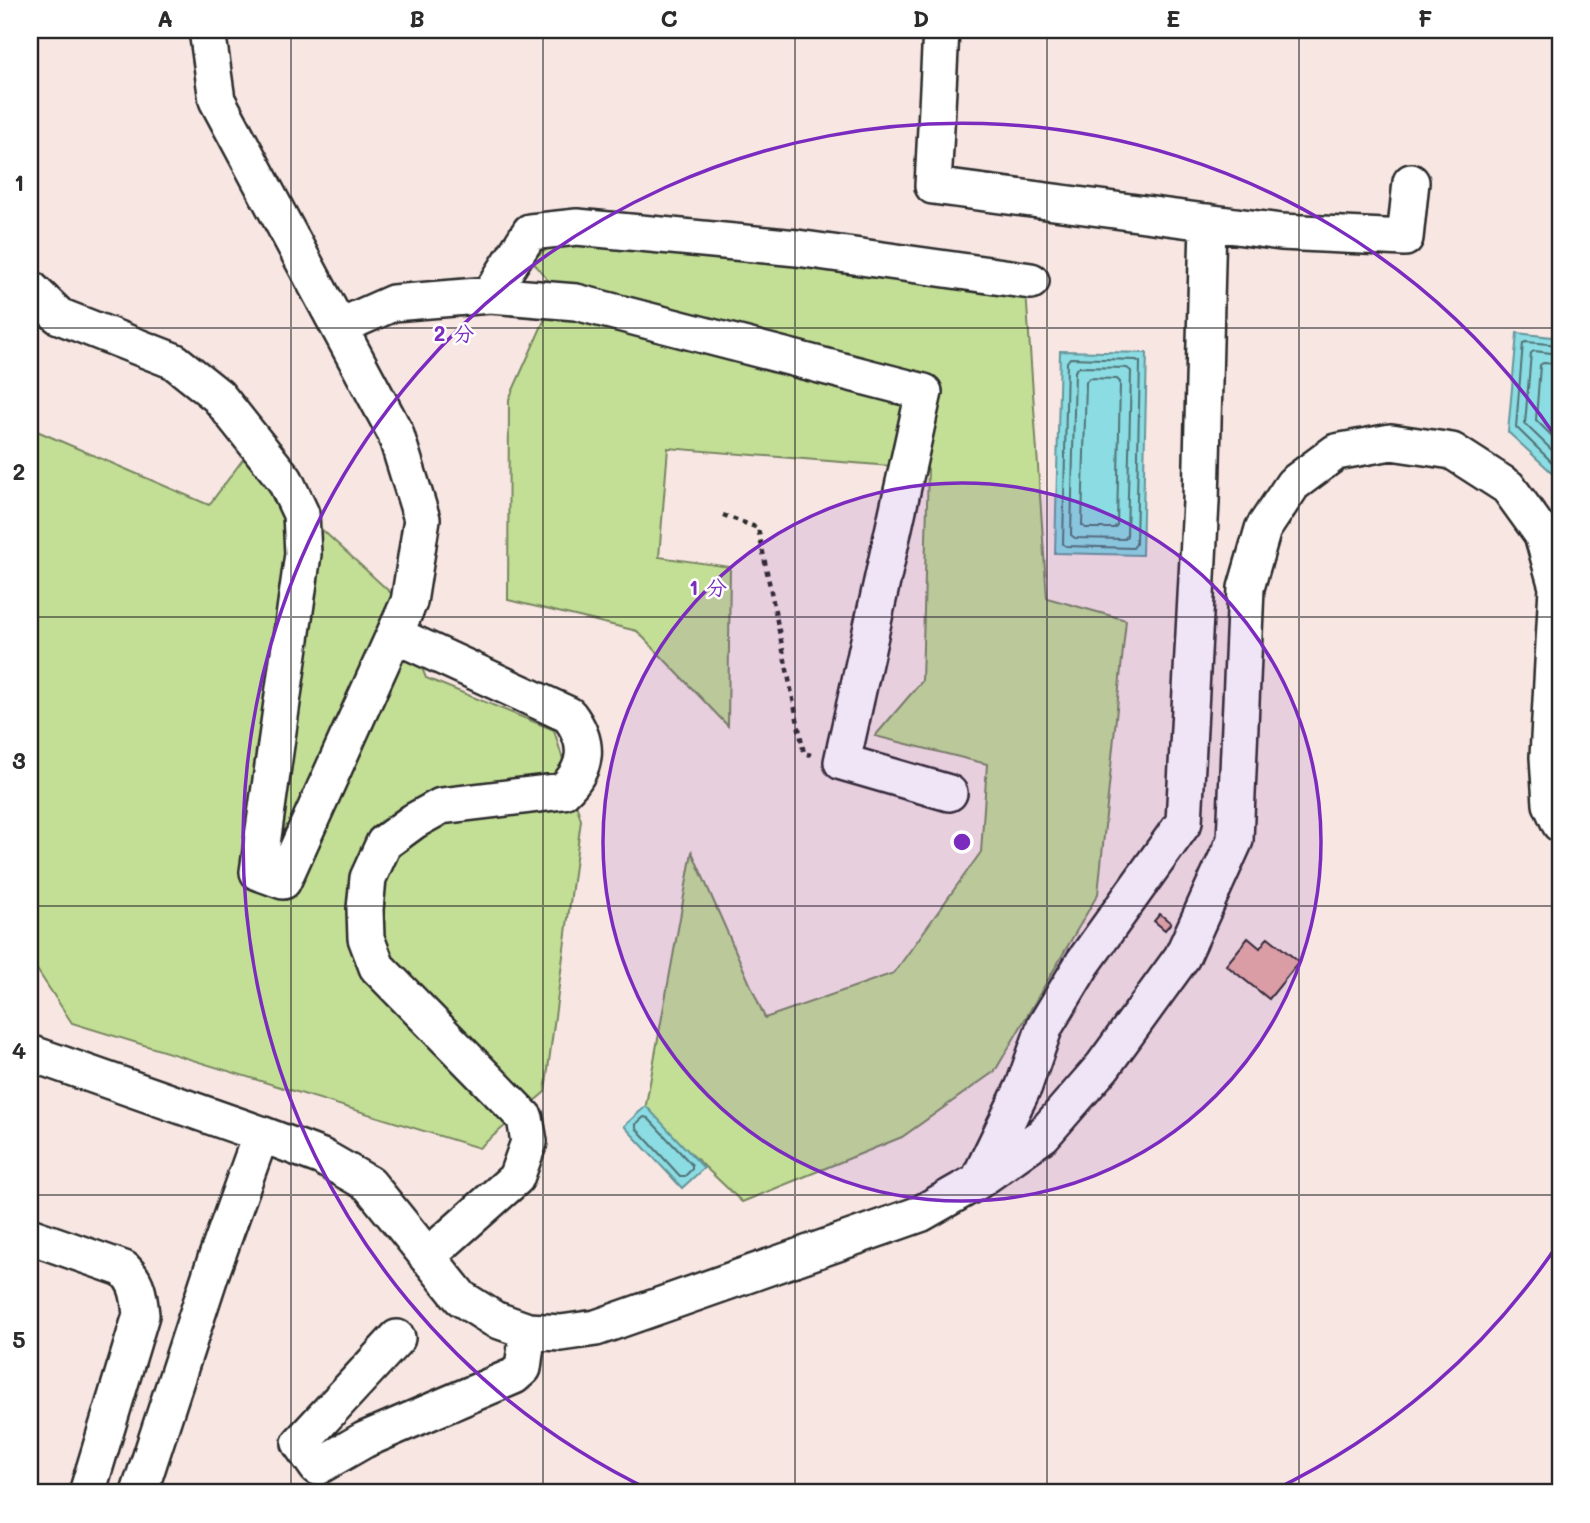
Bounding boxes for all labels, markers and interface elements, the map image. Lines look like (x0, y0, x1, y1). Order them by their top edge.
text: A (157, 3, 173, 33)
text: B (409, 3, 425, 33)
text: C (660, 3, 678, 33)
text: D (913, 3, 929, 33)
text: E (1166, 3, 1180, 33)
text: F (1418, 3, 1432, 33)
text: 1 (14, 167, 24, 197)
text: 2 分 (434, 319, 474, 346)
text: 2 (13, 456, 25, 486)
text: 1 分 (689, 573, 727, 600)
text: 3 (12, 745, 26, 775)
centre of rings (950, 830, 974, 854)
text: 4 (12, 1035, 26, 1065)
text: 5 (12, 1324, 26, 1354)

